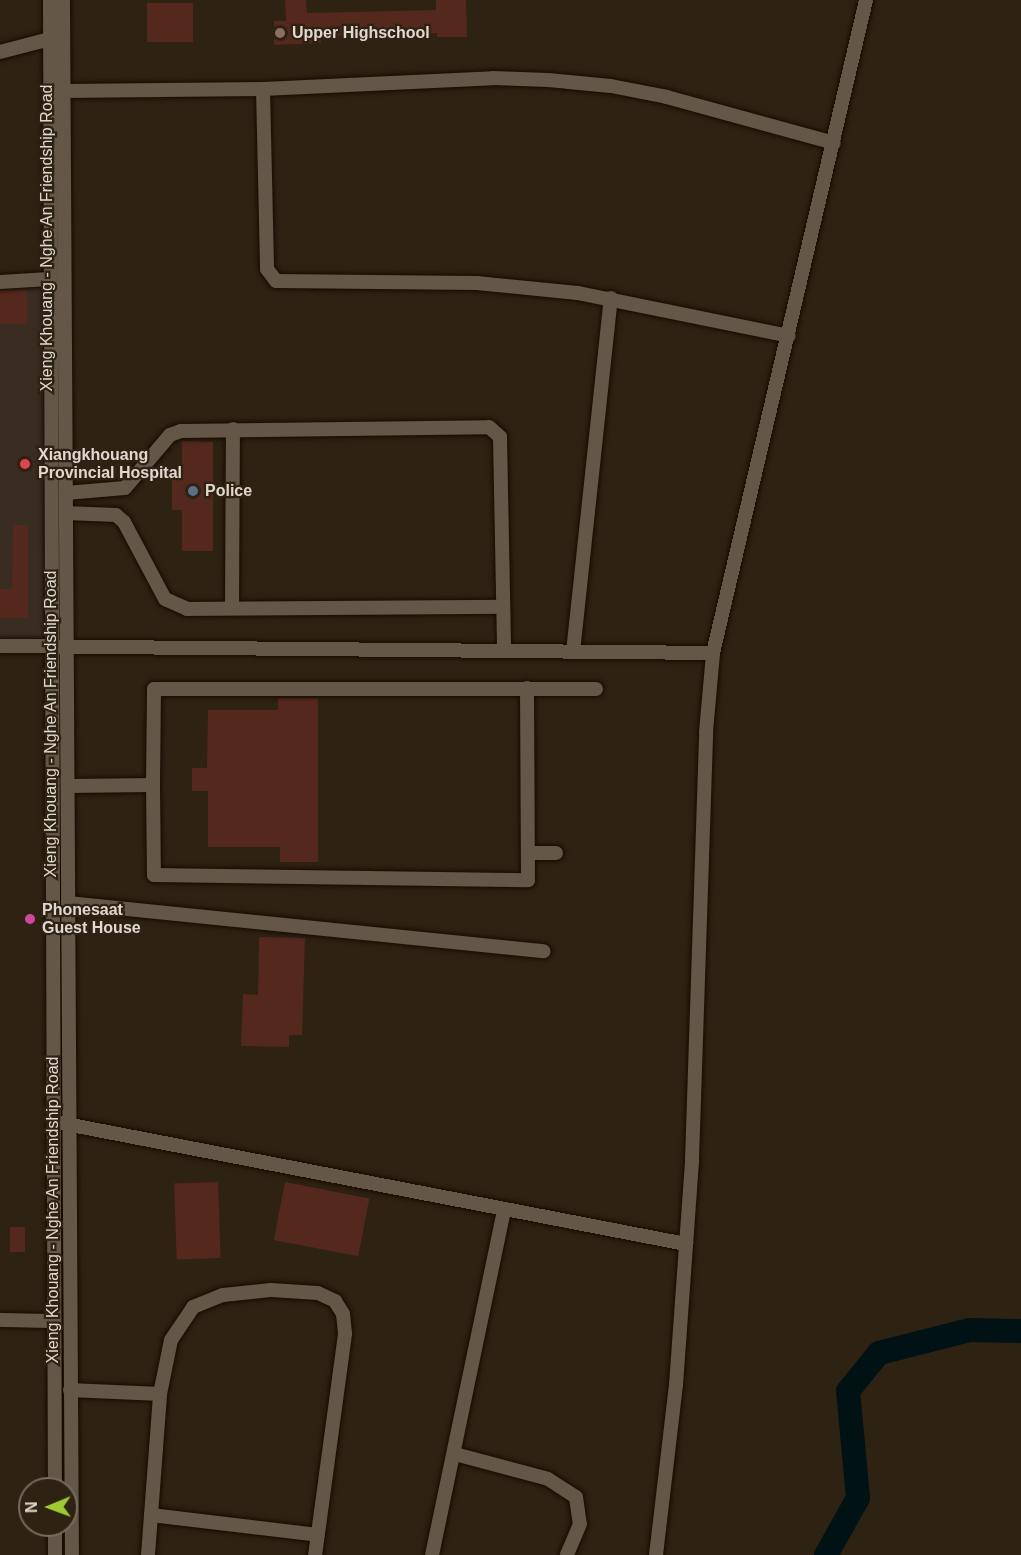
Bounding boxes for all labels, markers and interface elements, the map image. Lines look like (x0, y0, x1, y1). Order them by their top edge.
place label: Upper Highschool (292, 23, 430, 43)
marker: Upper Highschool (273, 26, 287, 40)
street label: Xieng Khouang - Nghe An Friendship Road (37, 84, 57, 392)
place label: Xiangkhouang Provincial Hospital (38, 445, 182, 483)
marker: Xiangkhouang Provincial Hospital (16, 455, 34, 473)
place label: Police (205, 481, 252, 501)
marker: Police (186, 484, 200, 498)
street label: Xieng Khouang - Nghe An Friendship Road (41, 570, 61, 878)
place label: Phonesaat Guest House (42, 900, 141, 938)
marker: Phonesaat Guest House (23, 912, 37, 926)
street label: Xieng Khouang - Nghe An Friendship Road (43, 1056, 63, 1364)
north arrow (18, 1477, 78, 1537)
text: N (23, 1501, 40, 1513)

